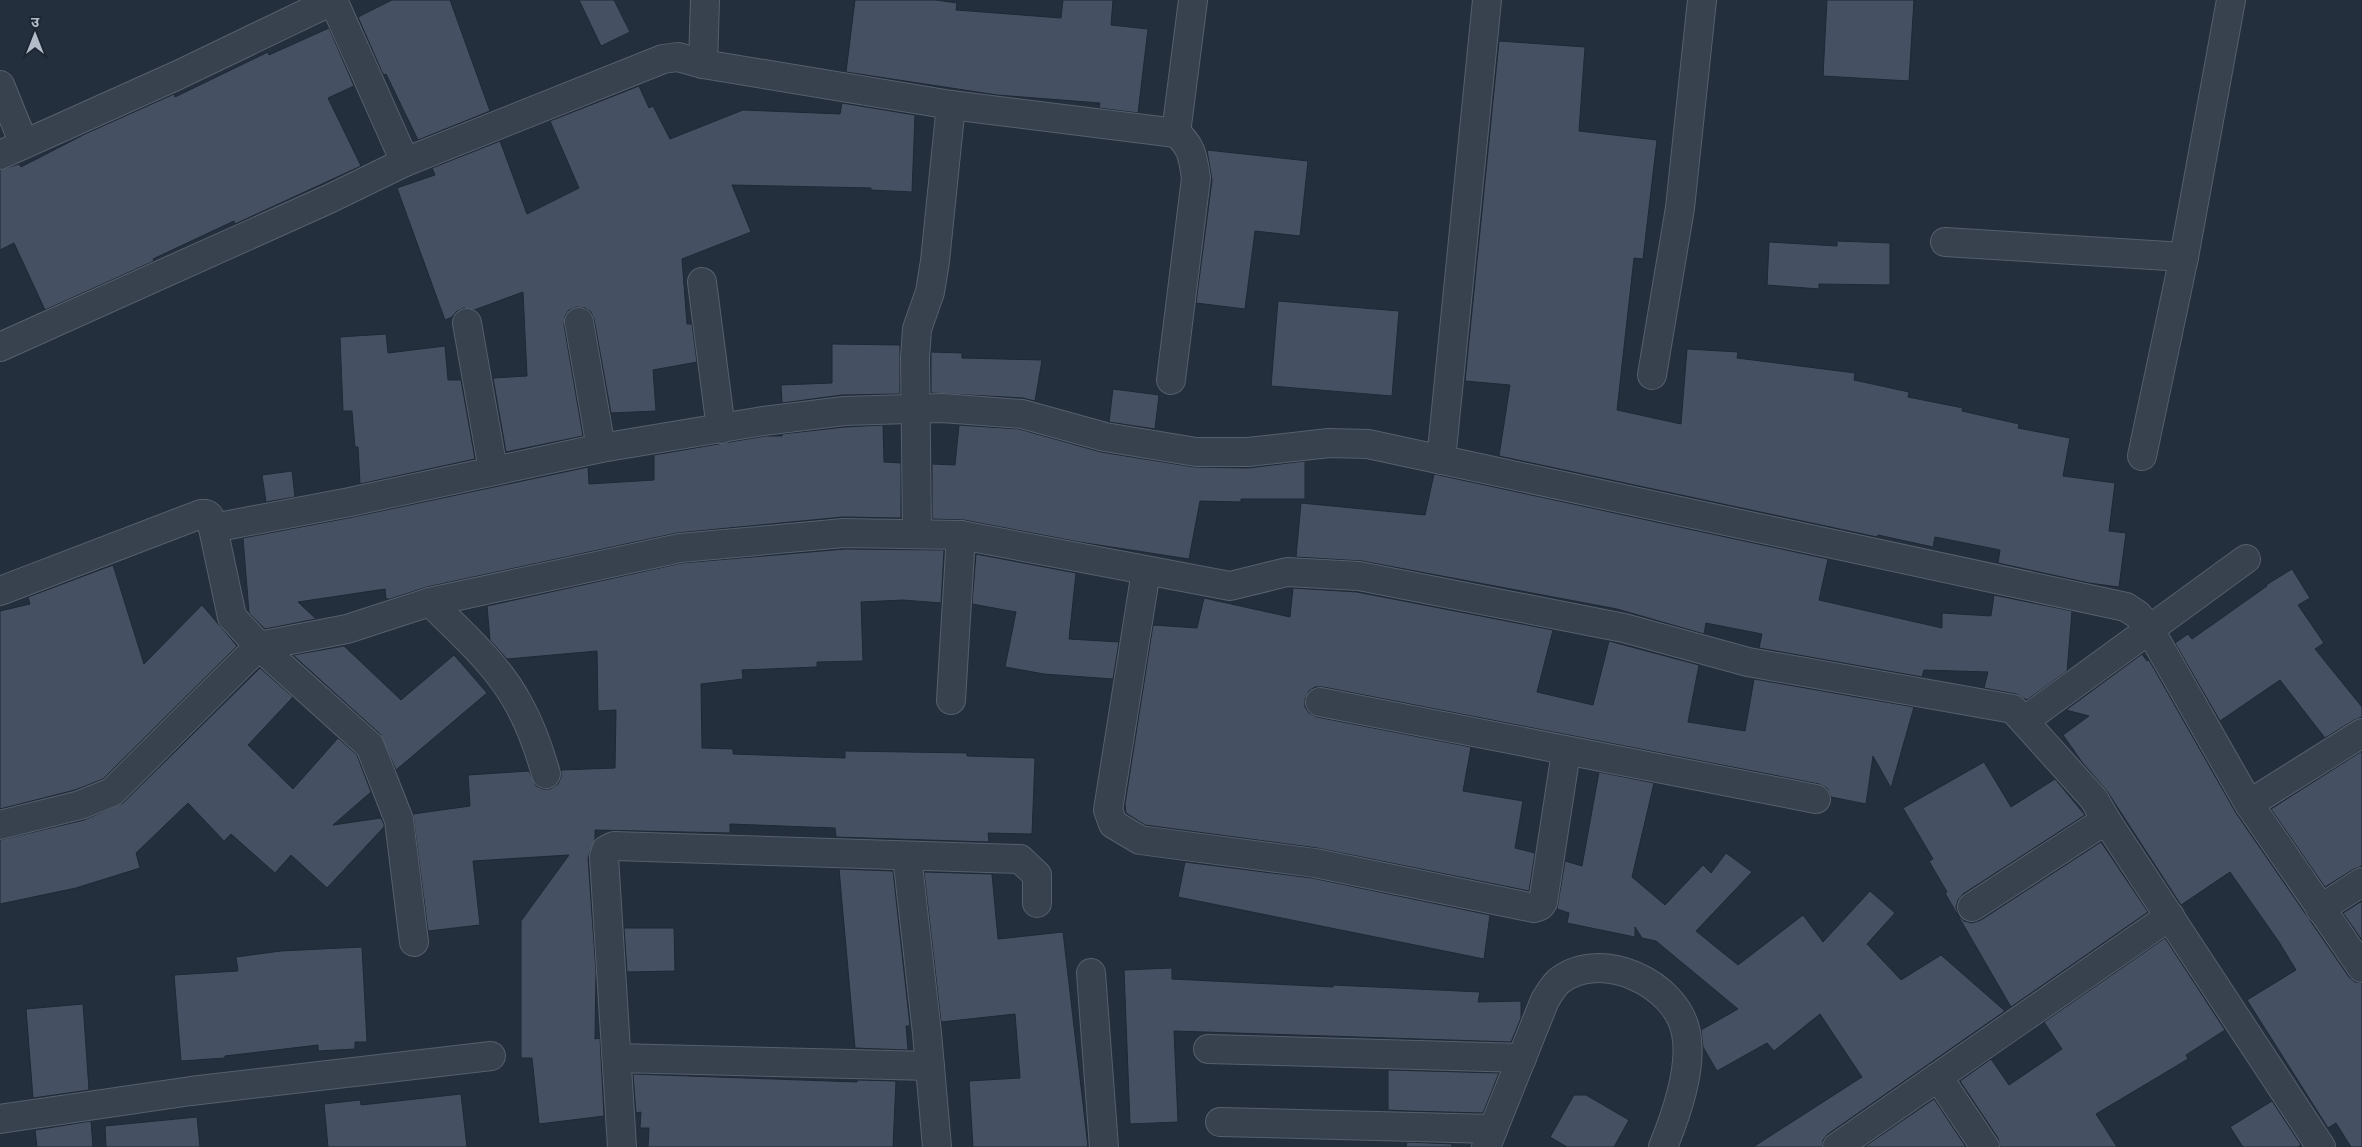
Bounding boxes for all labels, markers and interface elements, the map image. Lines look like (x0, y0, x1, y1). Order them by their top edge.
north arrow (10, 10, 60, 60)
text: उ (31, 14, 40, 30)

